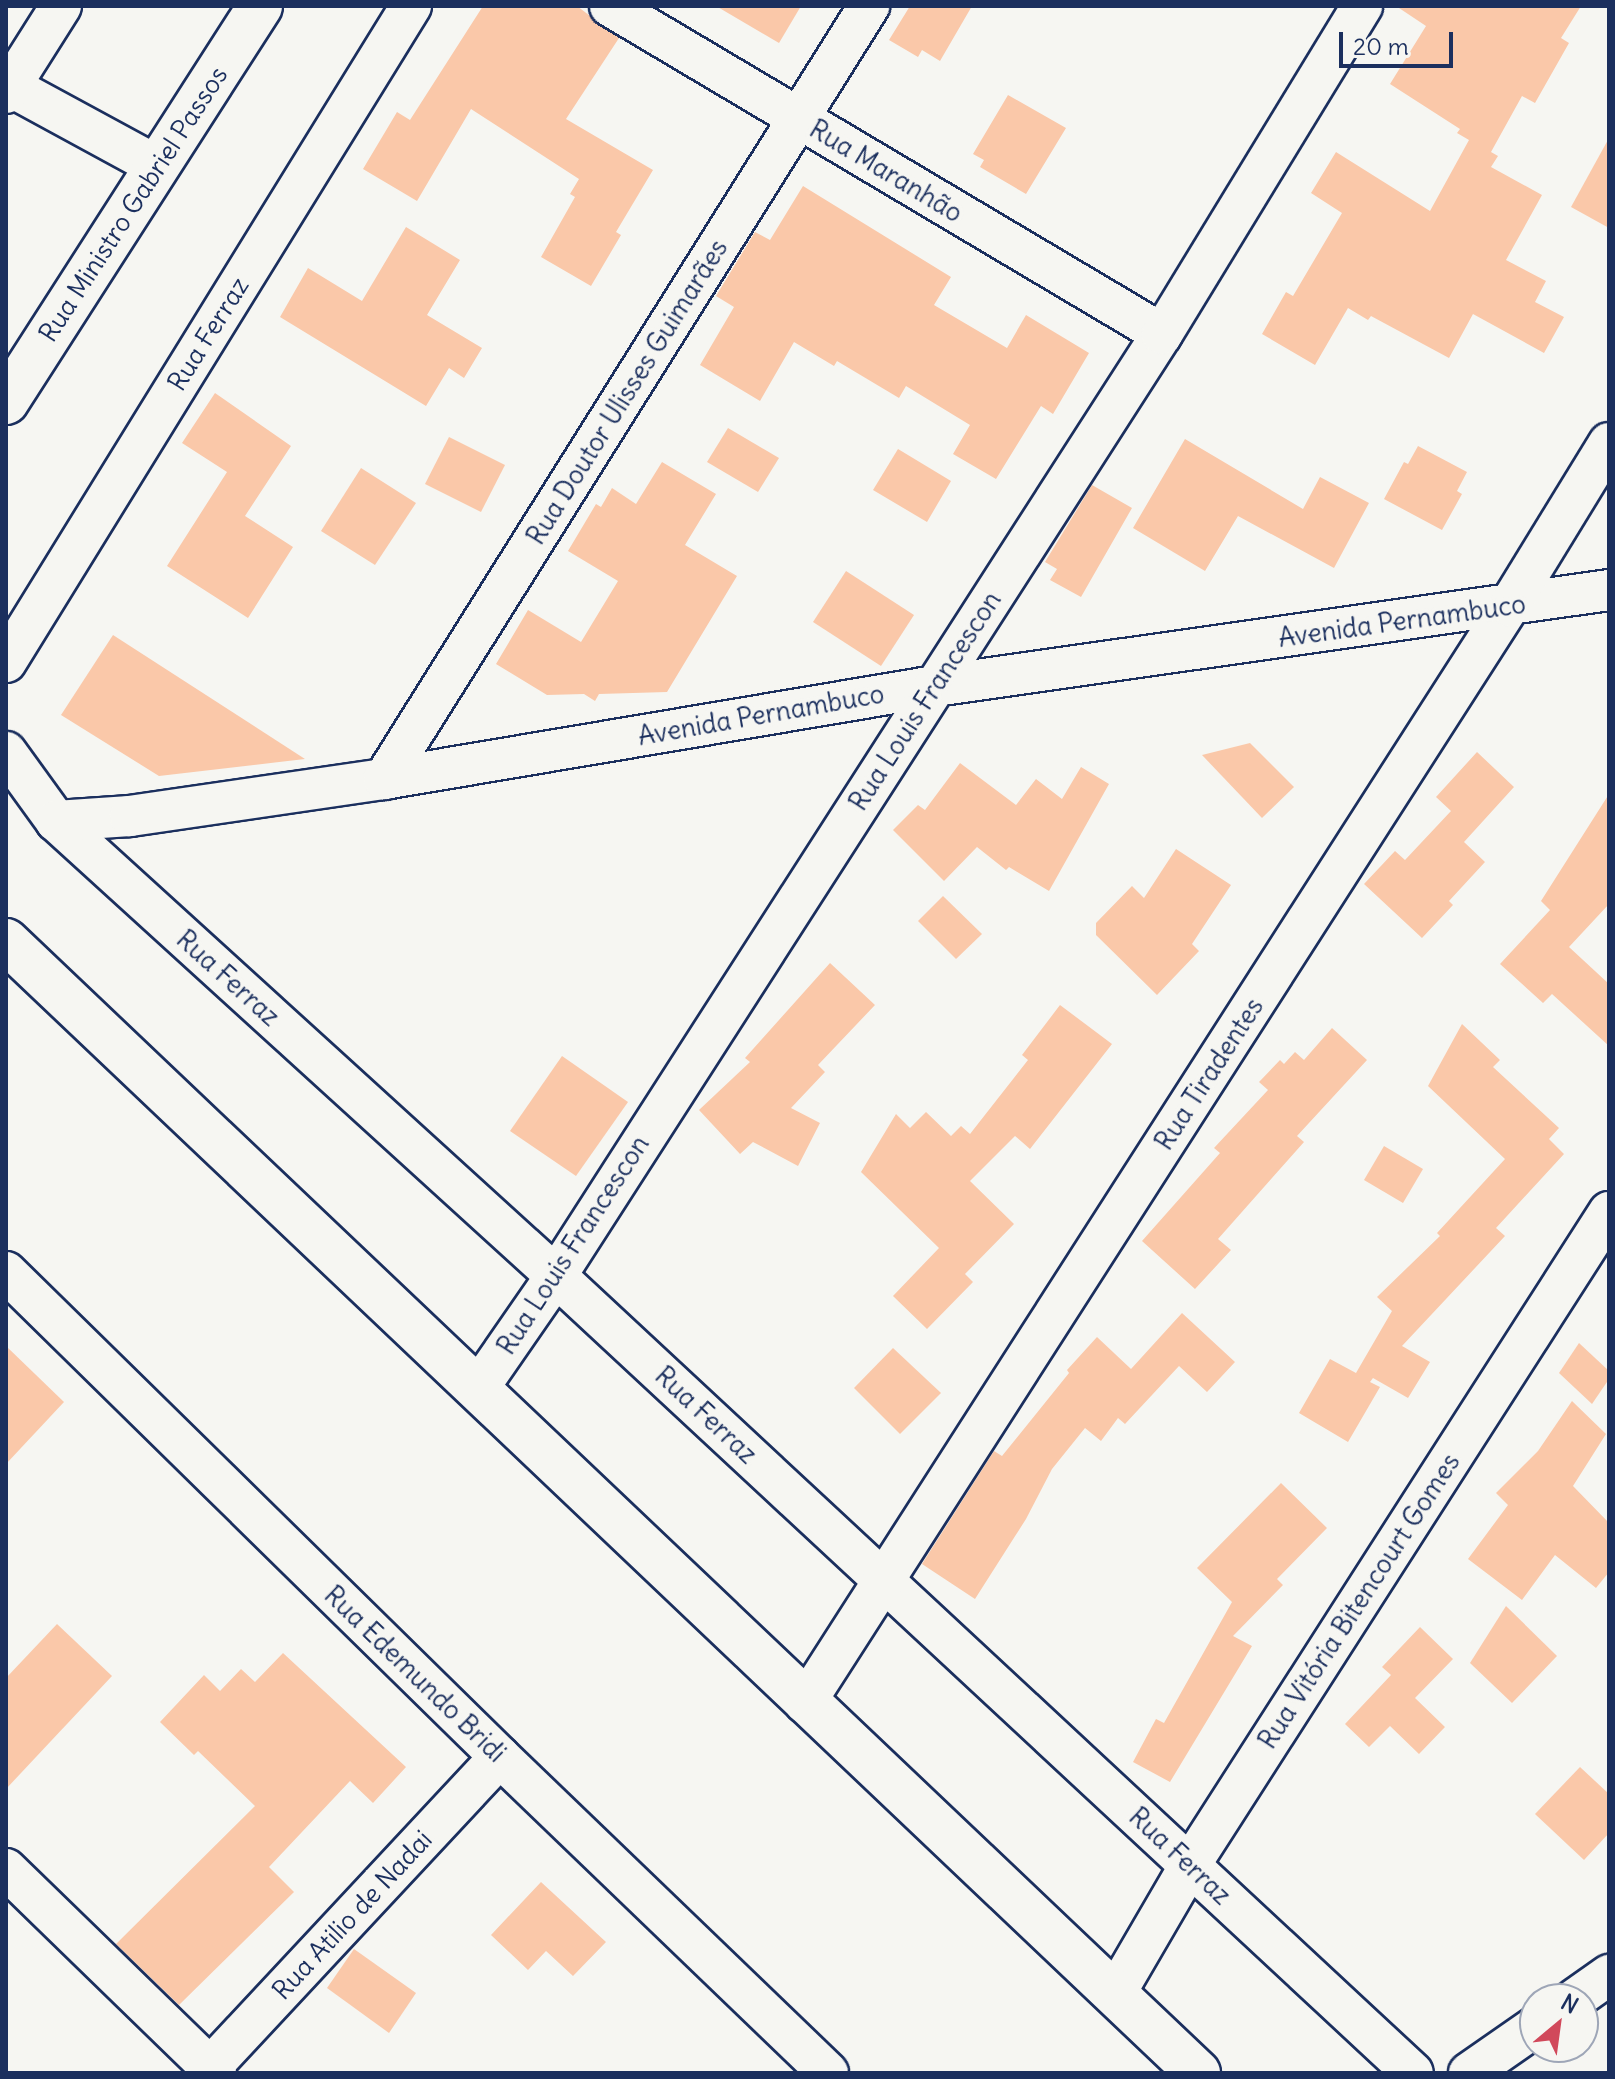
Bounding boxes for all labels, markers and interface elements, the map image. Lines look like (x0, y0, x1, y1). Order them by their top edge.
scale bar (1343, 16, 1457, 66)
text: 20 m (1353, 31, 1409, 61)
street label: Rua Ministro Gabriel Passos (32, 60, 234, 348)
street label: Rua Maranhão (804, 113, 968, 229)
street label: Rua Doutor Ulisses Guimarães (520, 234, 734, 550)
street label: Rua Ferraz (161, 271, 255, 397)
street label: Rua Louis Francescon (842, 586, 1008, 816)
street label: Avenida Pernambuco (1276, 588, 1528, 654)
street label: Avenida Pernambuco (636, 678, 886, 752)
street label: Rua Ferraz (170, 924, 286, 1032)
street label: Rua Tiradentes (1148, 992, 1270, 1156)
street label: Rua Louis Francescon (490, 1130, 656, 1360)
street label: Rua Ferraz (649, 1360, 763, 1470)
street label: Rua Vitória Bitencourt Gomes (1252, 1447, 1466, 1755)
street label: Rua Edemundo Bridi (318, 1579, 512, 1769)
street label: Rua Ferraz (1123, 1801, 1237, 1911)
street label: Rua Atilio de Nadai (266, 1824, 438, 2006)
north arrow (1519, 1983, 1599, 2063)
text: N (1556, 1988, 1583, 2020)

